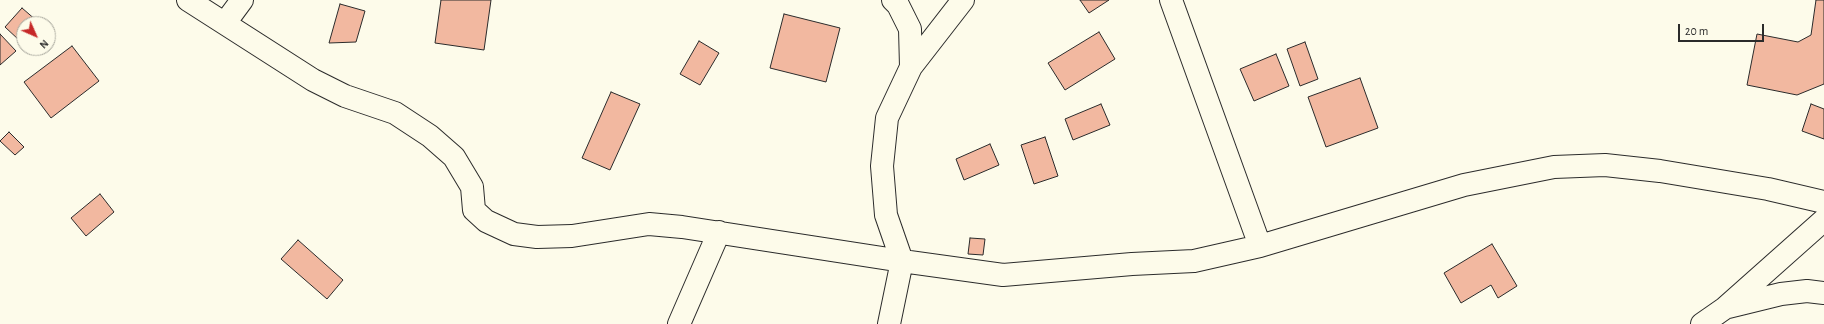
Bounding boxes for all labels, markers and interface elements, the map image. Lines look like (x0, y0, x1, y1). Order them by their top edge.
north arrow (16, 16, 56, 56)
scale bar (1680, 16, 1766, 42)
text: 20 m (1685, 25, 1708, 37)
text: N (38, 38, 51, 51)

